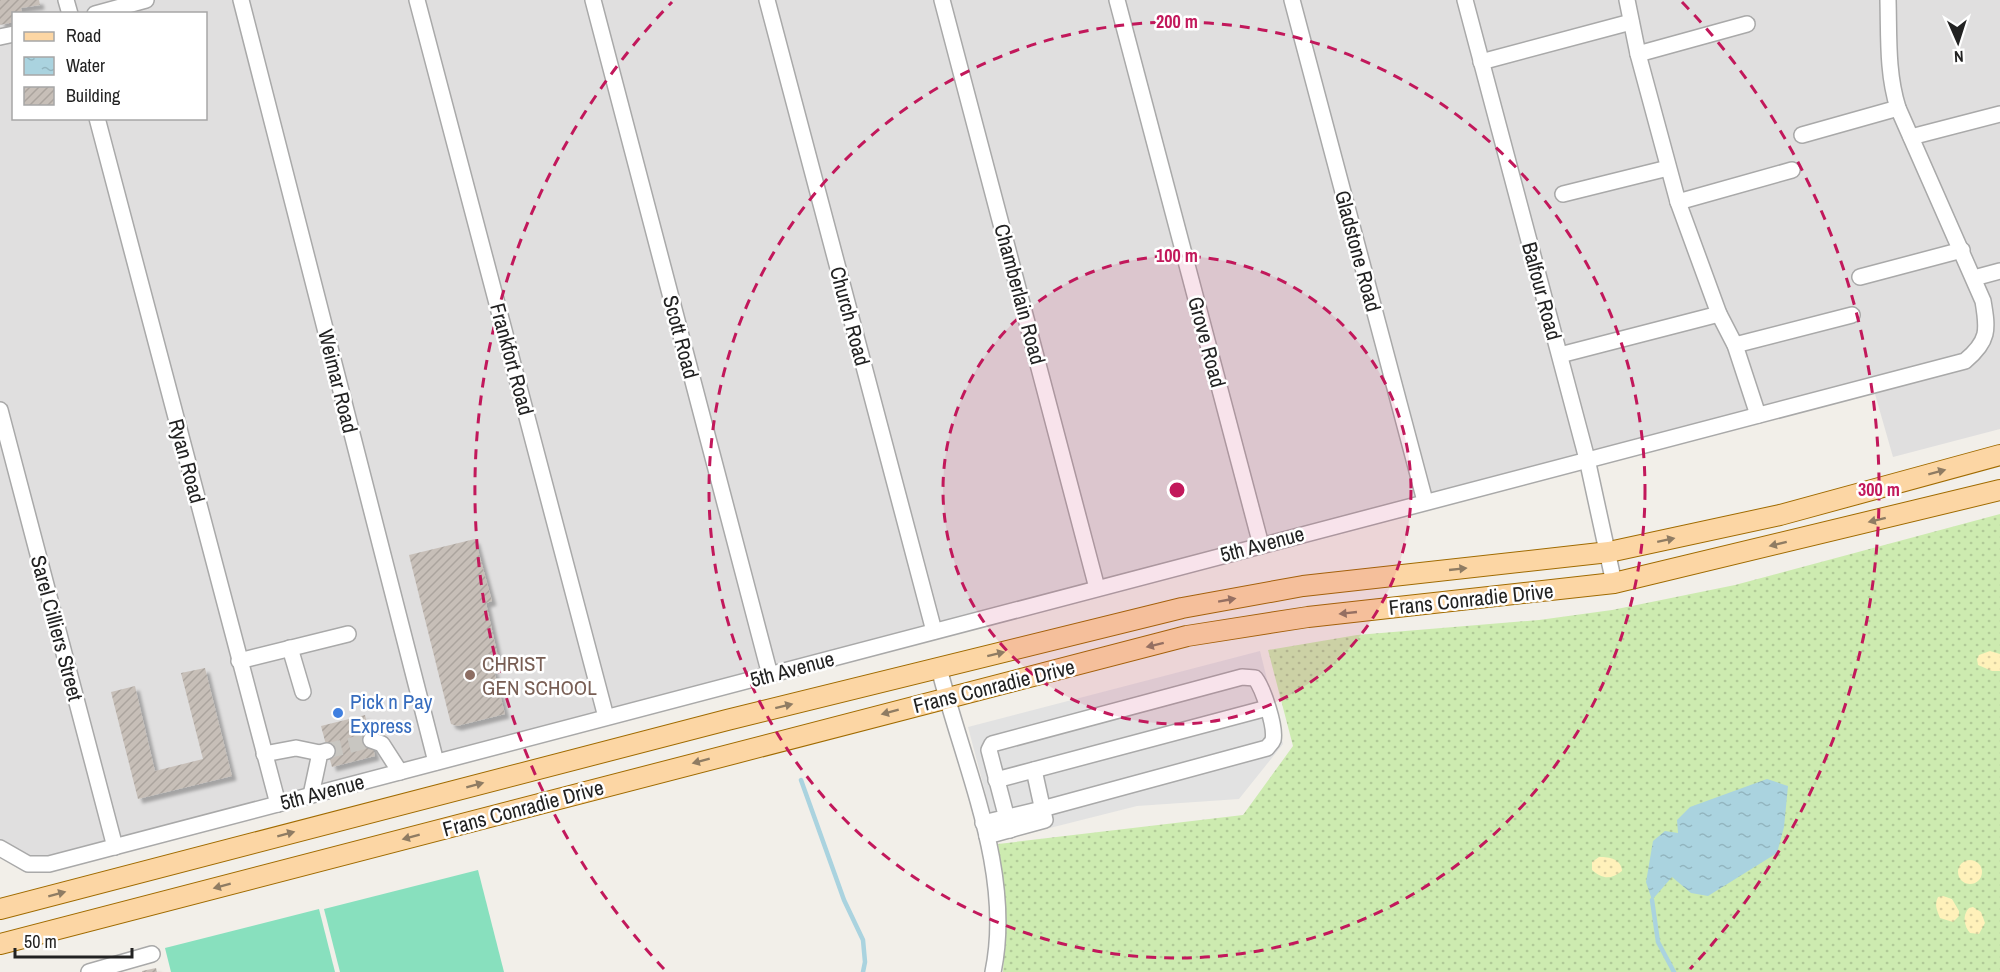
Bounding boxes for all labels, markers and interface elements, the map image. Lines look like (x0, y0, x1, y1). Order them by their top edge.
text: 200 m (1156, 9, 1198, 34)
legend (12, 12, 207, 120)
north arrow (1928, 12, 1988, 72)
text: Road (66, 23, 101, 48)
text: N (1953, 46, 1964, 68)
text: Water (66, 53, 105, 78)
text: Building (66, 83, 121, 108)
street label: Gladstone Road (1328, 187, 1388, 315)
street label: Chamberlain Road (987, 220, 1053, 368)
street label: Balfour Road (1515, 239, 1569, 343)
text: 100 m (1156, 243, 1198, 268)
street label: Church Road (823, 263, 877, 369)
street label: Scott Road (656, 292, 706, 382)
street label: Grove Road (1181, 293, 1233, 391)
street label: Frankfort Road (483, 300, 541, 418)
street label: Weimar Road (311, 326, 365, 436)
street label: Ryan Road (162, 416, 212, 506)
one-way arrow (1928, 467, 1946, 477)
text: 300 m (1858, 477, 1900, 502)
centre of rings (1167, 480, 1187, 500)
one-way arrow (1867, 516, 1886, 526)
street label: 5th Avenue (1217, 519, 1307, 569)
one-way arrow (1657, 534, 1675, 544)
one-way arrow (1769, 540, 1788, 550)
street label: Sarel Cilliers Street (24, 552, 90, 704)
one-way arrow (1448, 564, 1467, 574)
street label: Frans Conradie Drive (1387, 576, 1555, 622)
one-way arrow (1217, 595, 1236, 604)
one-way arrow (1338, 608, 1357, 618)
one-way arrow (1146, 640, 1165, 650)
street label: 5th Avenue (747, 644, 837, 694)
place label: CHRIST GEN SCHOOL (482, 649, 597, 702)
one-way arrow (987, 649, 1005, 659)
street label: Frans Conradie Drive (910, 652, 1078, 720)
marker: CHRIST GEN SCHOOL (463, 668, 477, 682)
place label: Pick n Pay Express (350, 687, 433, 740)
one-way arrow (775, 700, 793, 710)
marker: Pick n Pay Express (331, 706, 345, 720)
one-way arrow (881, 708, 899, 718)
one-way arrow (692, 757, 710, 767)
street label: 5th Avenue (277, 767, 367, 817)
street label: Frans Conradie Drive (439, 773, 607, 843)
one-way arrow (466, 780, 484, 790)
one-way arrow (277, 829, 295, 839)
one-way arrow (402, 833, 420, 842)
one-way arrow (213, 882, 231, 891)
one-way arrow (48, 889, 66, 898)
scale bar (15, 921, 132, 959)
text: 50 m (24, 929, 57, 954)

